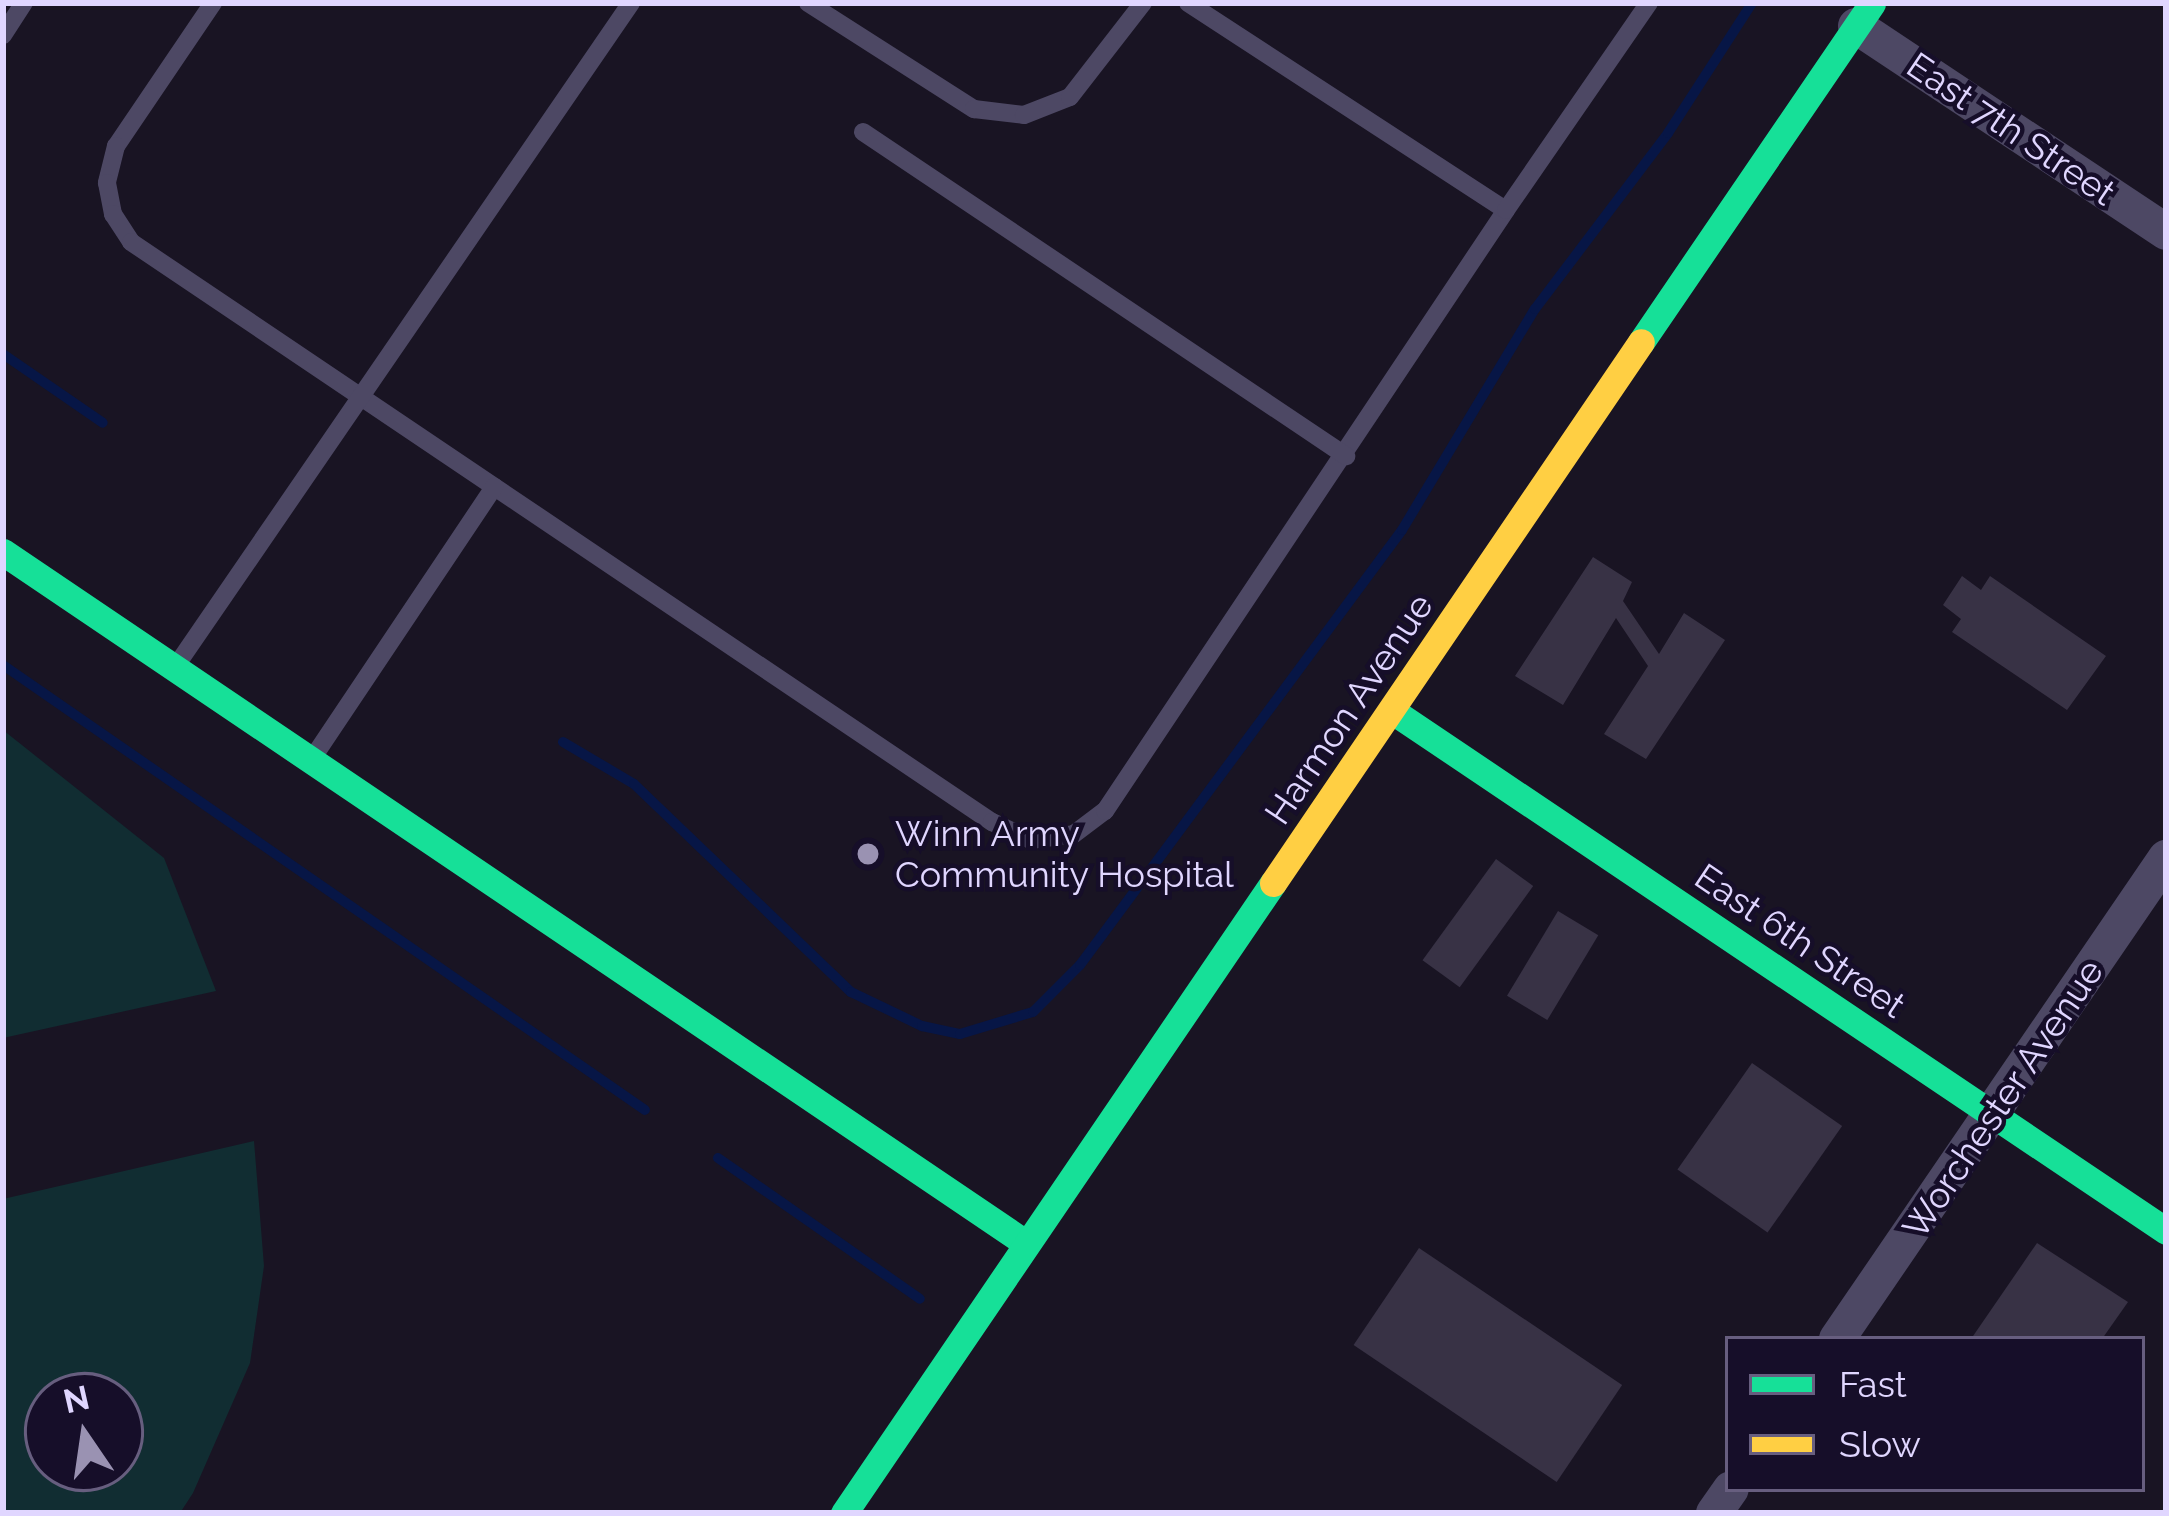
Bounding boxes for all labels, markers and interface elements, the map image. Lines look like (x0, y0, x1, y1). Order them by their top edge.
street label: East 7th Street (1899, 44, 2123, 214)
street label: Harmon Avenue (1256, 585, 1442, 833)
place label: Winn Army Community Hospital (895, 811, 1235, 896)
marker: Winn Army Community Hospital (852, 838, 884, 870)
street label: East 6th Street (1687, 855, 1913, 1027)
street label: Worchester Avenue (1893, 951, 2113, 1247)
legend (1725, 1336, 2145, 1492)
text: Fast (1839, 1363, 1907, 1405)
north arrow (24, 1372, 144, 1492)
text: N (60, 1378, 93, 1421)
text: Slow (1839, 1423, 1921, 1465)

